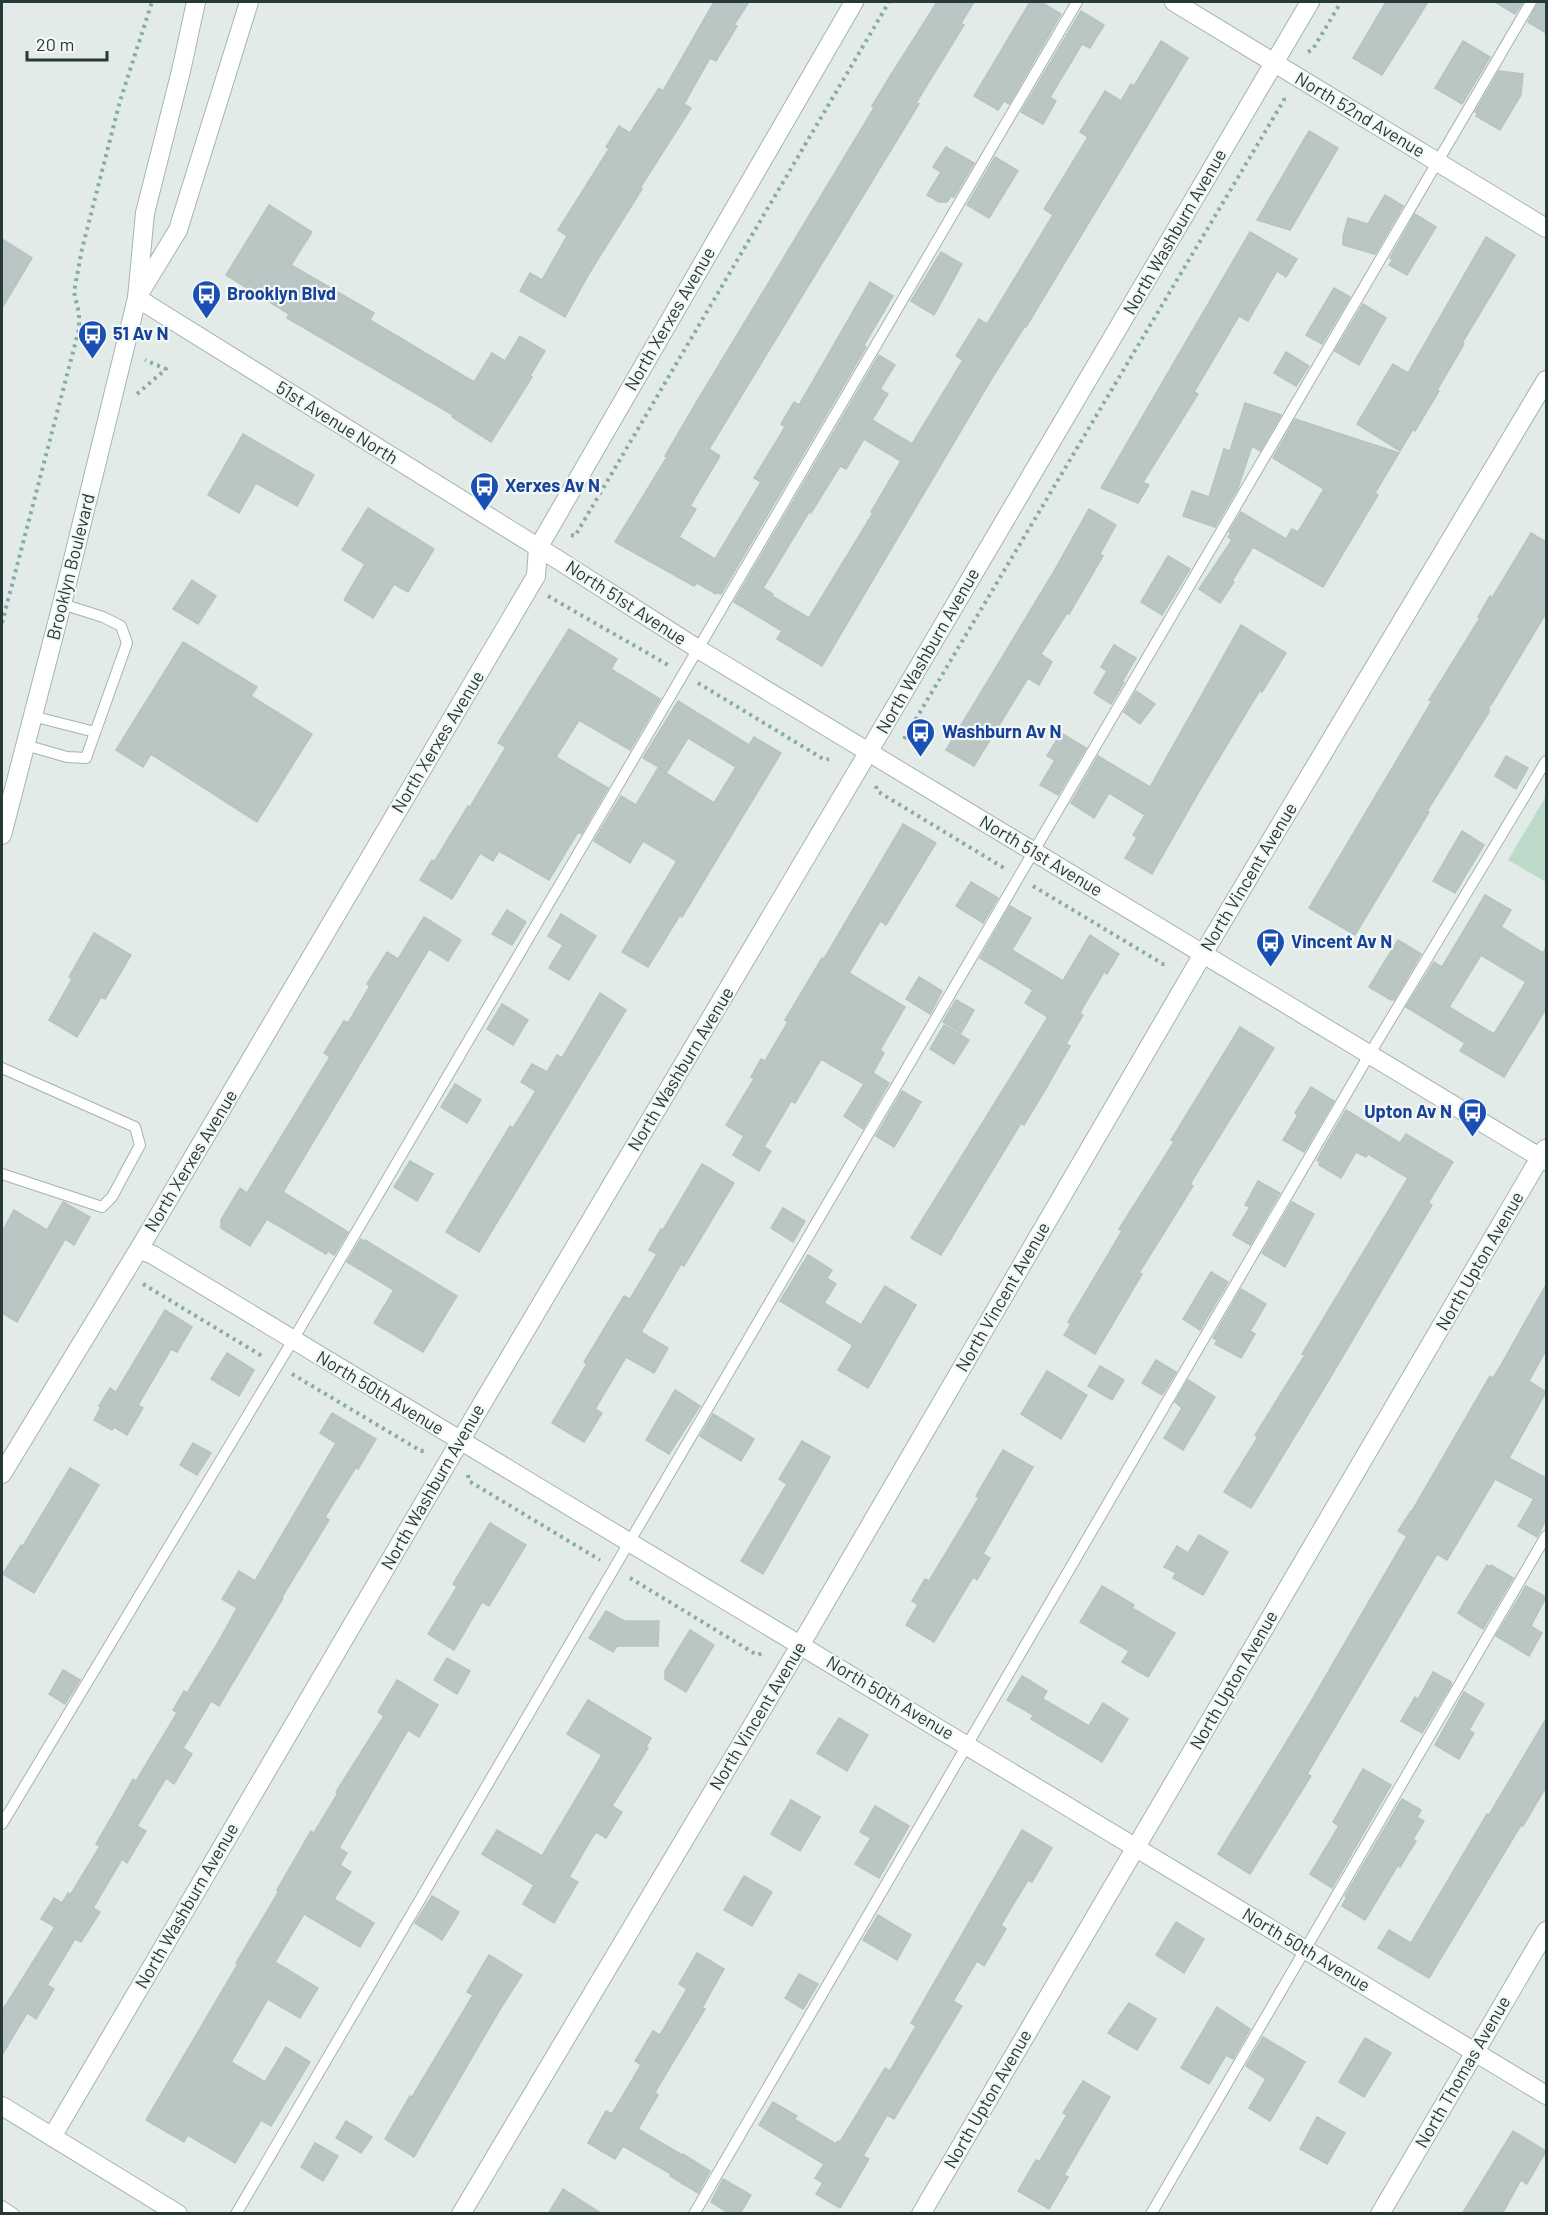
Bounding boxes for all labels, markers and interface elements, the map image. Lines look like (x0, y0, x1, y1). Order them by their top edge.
scale bar (27, 24, 106, 62)
text: 20 m (36, 33, 74, 55)
street label: North 52nd Avenue (1292, 67, 1430, 162)
street label: North Washburn Avenue (1118, 145, 1231, 318)
street label: North Xerxes Avenue (619, 243, 719, 394)
bus stop icon: Brooklyn Blvd (190, 278, 222, 320)
place label: Brooklyn Blvd (227, 282, 336, 304)
bus stop icon: 51 Av N (76, 318, 108, 360)
place label: 51 Av N (113, 322, 169, 344)
street label: 51st Avenue North (272, 376, 403, 468)
bus stop icon: Xerxes Av N (468, 470, 500, 512)
place label: Xerxes Av N (505, 474, 600, 496)
street label: Brooklyn Boulevard (41, 491, 99, 642)
street label: North 51st Avenue (562, 555, 691, 649)
street label: North Washburn Avenue (871, 564, 984, 737)
street label: North Xerxes Avenue (386, 666, 488, 817)
bus stop icon: Washburn Av N (905, 716, 937, 758)
place label: Washburn Av N (942, 720, 1061, 742)
street label: North Vincent Avenue (1195, 798, 1301, 955)
street label: North 51st Avenue (976, 810, 1107, 901)
bus stop icon: Vincent Av N (1254, 926, 1286, 968)
place label: Vincent Av N (1291, 930, 1392, 952)
street label: North Washburn Avenue (622, 982, 738, 1155)
street label: North Xerxes Avenue (139, 1085, 241, 1236)
bus stop icon: Upton Av N (1457, 1096, 1489, 1138)
place label: Upton Av N (1364, 1100, 1452, 1122)
street label: North Upton Avenue (1430, 1187, 1528, 1334)
street label: North Vincent Avenue (950, 1218, 1054, 1375)
street label: North 50th Avenue (313, 1345, 448, 1439)
street label: North Washburn Avenue (376, 1400, 489, 1573)
street label: North Upton Avenue (1184, 1606, 1282, 1753)
street label: North Vincent Avenue (704, 1637, 810, 1794)
street label: North 50th Avenue (823, 1650, 958, 1744)
street label: North Washburn Avenue (130, 1819, 243, 1992)
street label: North 50th Avenue (1239, 1902, 1374, 1996)
street label: North Thomas Avenue (1410, 1992, 1515, 2151)
street label: North Upton Avenue (938, 2025, 1036, 2172)

